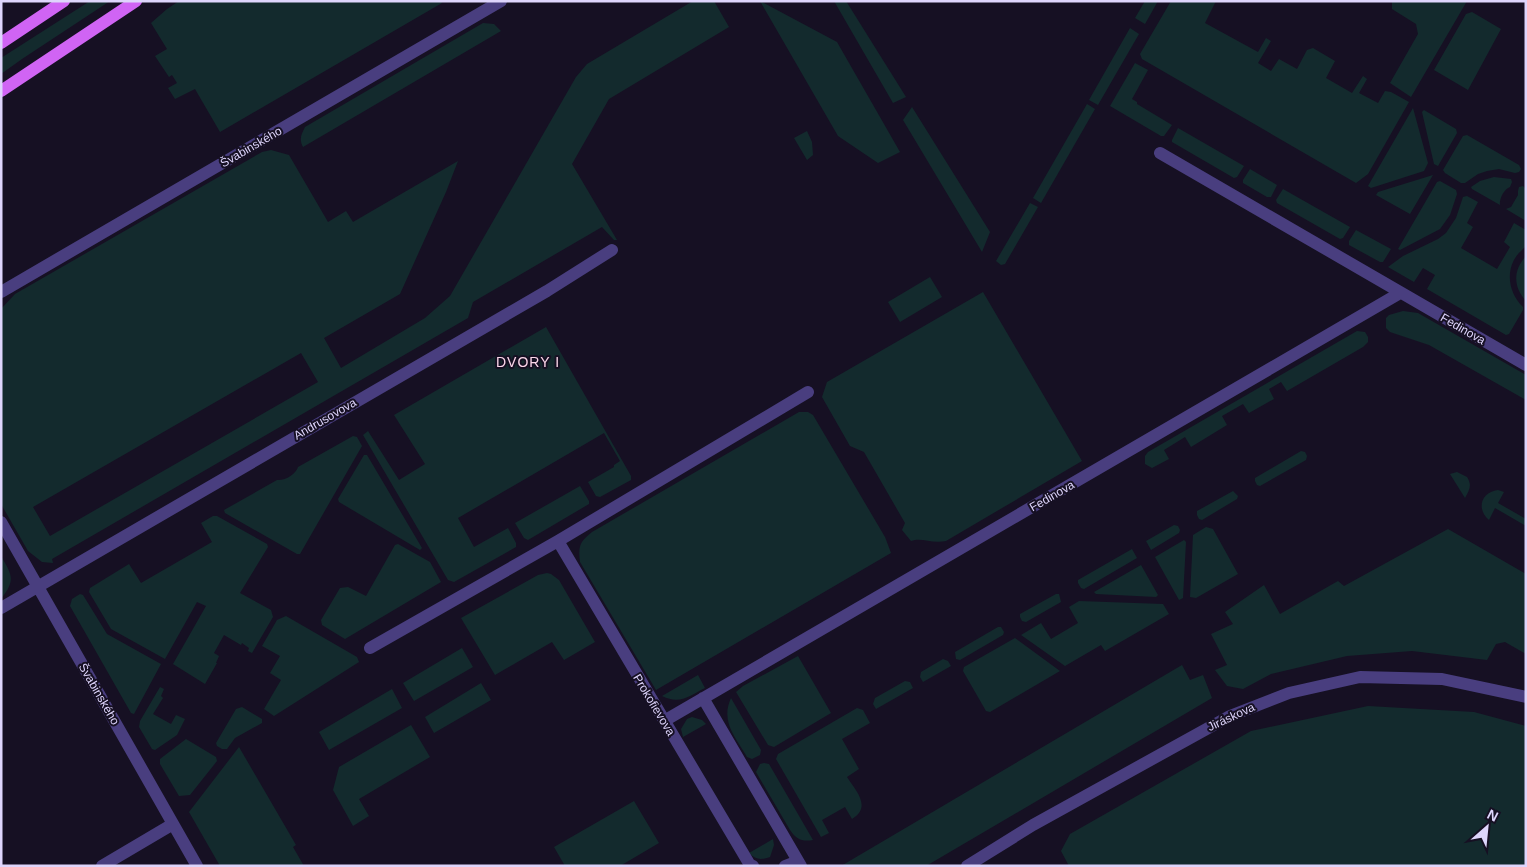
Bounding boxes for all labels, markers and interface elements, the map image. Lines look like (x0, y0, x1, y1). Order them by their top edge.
street label: Švabinského (217, 123, 285, 170)
street label: Fedinova (1438, 311, 1488, 348)
district label: DVORY I (496, 354, 560, 370)
street label: Andrusovova (291, 395, 359, 443)
street label: Fedinova (1027, 477, 1077, 514)
street label: Švabinského (76, 660, 123, 728)
street label: Prokofievova (630, 672, 678, 739)
street label: Jiráskova (1205, 700, 1257, 734)
north arrow (1462, 802, 1512, 852)
text: N (1485, 806, 1501, 825)

